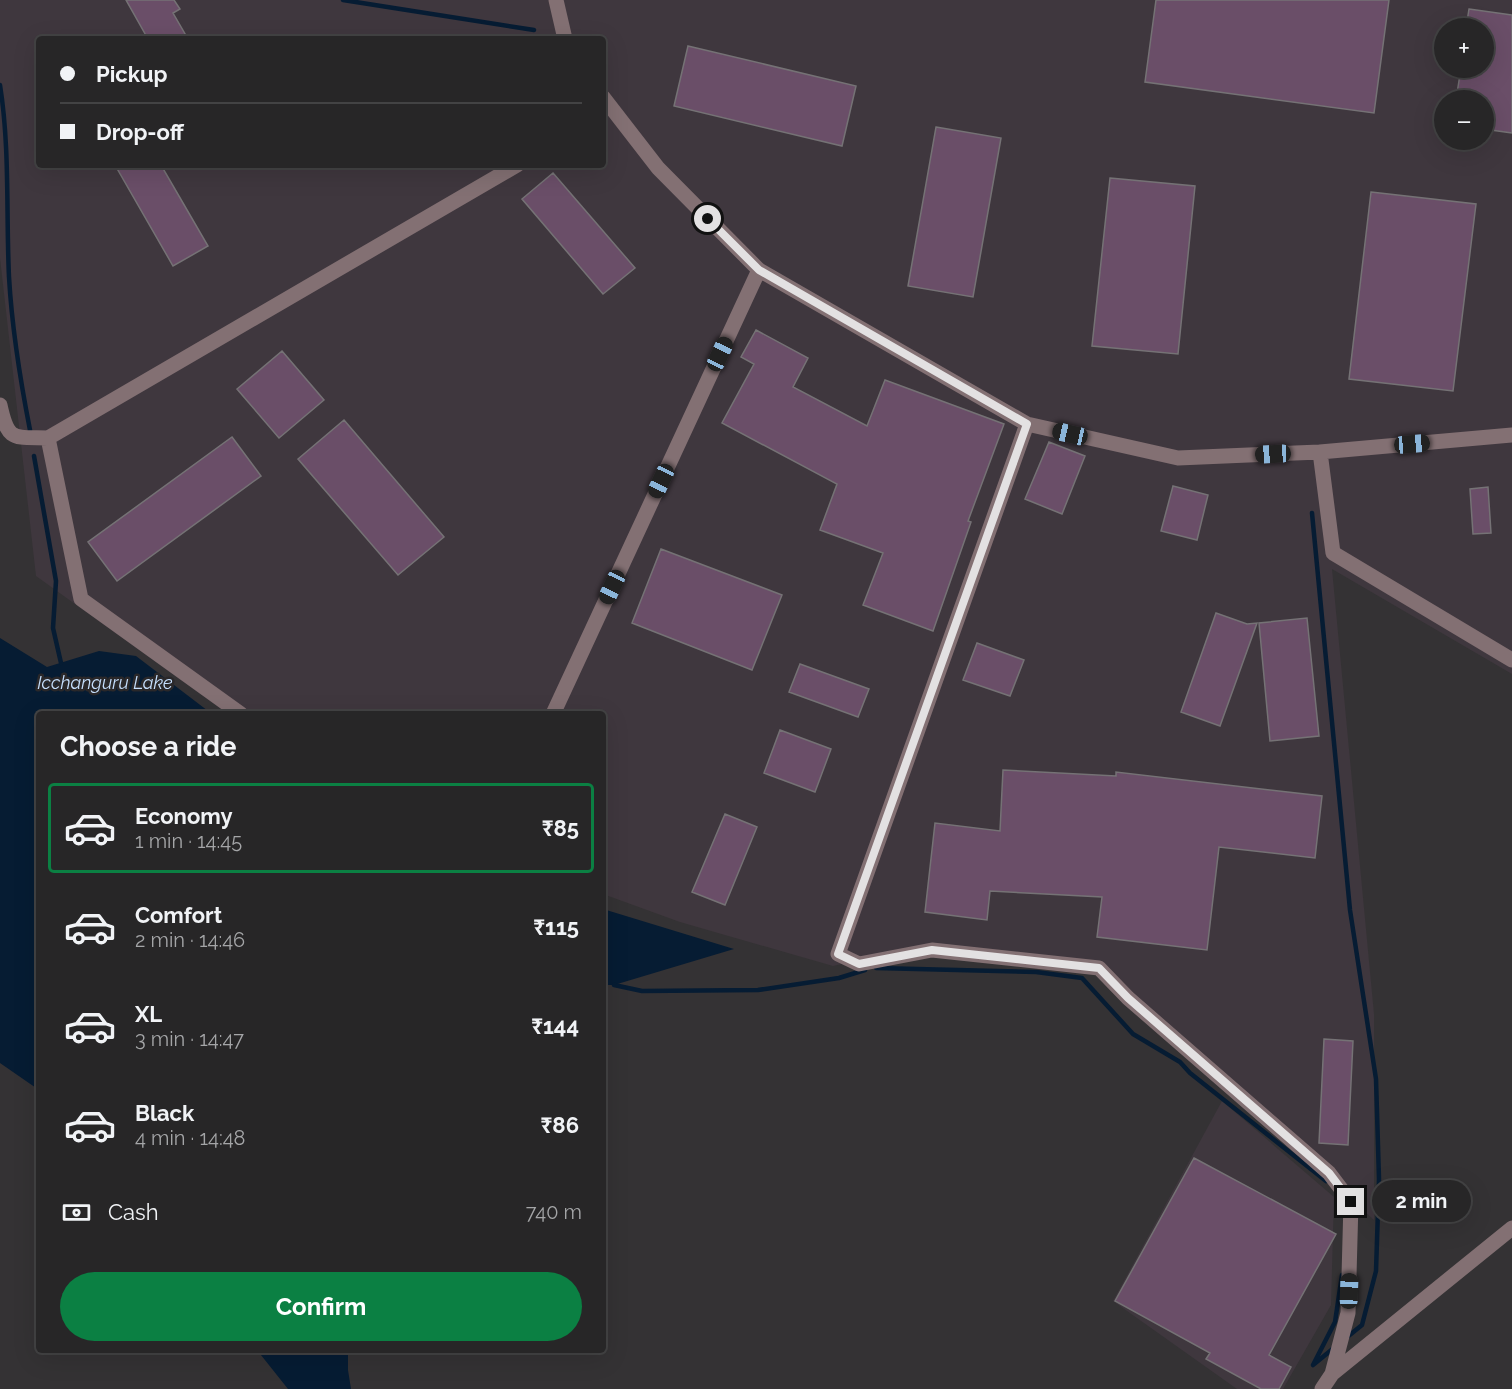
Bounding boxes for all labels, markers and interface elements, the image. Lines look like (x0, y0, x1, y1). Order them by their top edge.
map controls (1434, 18, 1494, 150)
button: + (1434, 18, 1494, 78)
text: Pickup (96, 61, 168, 87)
button: − (1434, 90, 1494, 150)
text: Drop-off (96, 119, 184, 145)
route start (694, 205, 721, 232)
car (704, 334, 736, 374)
car (1050, 421, 1090, 447)
car (1393, 433, 1431, 455)
car (1255, 444, 1291, 464)
car (645, 461, 677, 501)
car (596, 567, 628, 607)
water label: Icchanguru Lake (37, 672, 173, 693)
text: Choose a ride (60, 731, 236, 762)
icon: car (63, 801, 117, 855)
text: Economy (135, 803, 233, 829)
text: ₹85 (542, 815, 579, 841)
text: 1 min · 14:45 (135, 829, 242, 853)
icon: car (63, 900, 117, 954)
text: Comfort (135, 902, 222, 928)
text: ₹115 (533, 914, 579, 940)
text: 2 min · 14:46 (135, 928, 245, 952)
icon: car (63, 999, 117, 1053)
text: XL (135, 1001, 162, 1027)
text: ₹144 (531, 1013, 579, 1039)
text: 3 min · 14:47 (135, 1027, 244, 1051)
icon: car (63, 1098, 117, 1152)
text: Black (135, 1100, 194, 1126)
text: ₹86 (541, 1112, 579, 1138)
text: 4 min · 14:48 (135, 1126, 245, 1150)
callout: 2 min (1372, 1181, 1471, 1223)
route end (1337, 1188, 1364, 1215)
text: 2 min (1396, 1189, 1447, 1213)
icon: cash (60, 1196, 93, 1229)
text: Cash (108, 1199, 159, 1225)
text: 740 m (526, 1200, 582, 1224)
button: Confirm (60, 1272, 582, 1341)
car (1339, 1273, 1359, 1309)

